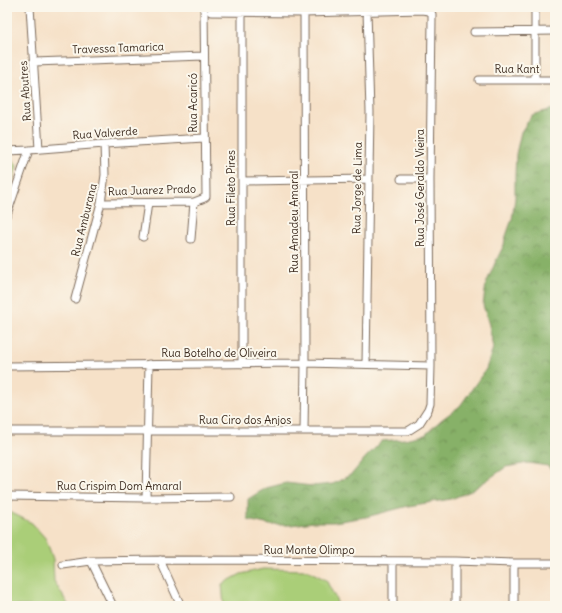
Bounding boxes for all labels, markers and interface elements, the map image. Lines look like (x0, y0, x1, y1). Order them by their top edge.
street label: Travessa Tamarica (72, 39, 164, 57)
street label: Rua Abutres (16, 60, 34, 122)
street label: Rua Kant (494, 62, 540, 76)
street label: Rua Acaricó (186, 73, 200, 133)
street label: Rua Valverde (72, 124, 138, 142)
street label: Rua José Geraldo Vieira (413, 129, 427, 247)
street label: Rua Jorge de Lima (349, 142, 365, 234)
street label: Rua Fileto Pires (224, 150, 238, 226)
street label: Rua Amadeu Amaral (287, 171, 301, 273)
street label: Rua Juarez Prado (108, 181, 196, 199)
street label: Rua Amburana (68, 182, 100, 258)
street label: Rua Botelho de Oliveira (161, 346, 277, 360)
street label: Rua Ciro dos Anjos (199, 413, 291, 427)
street label: Rua Crispim Dom Amaral (57, 479, 181, 493)
street label: Rua Monte Olimpo (263, 543, 355, 557)

